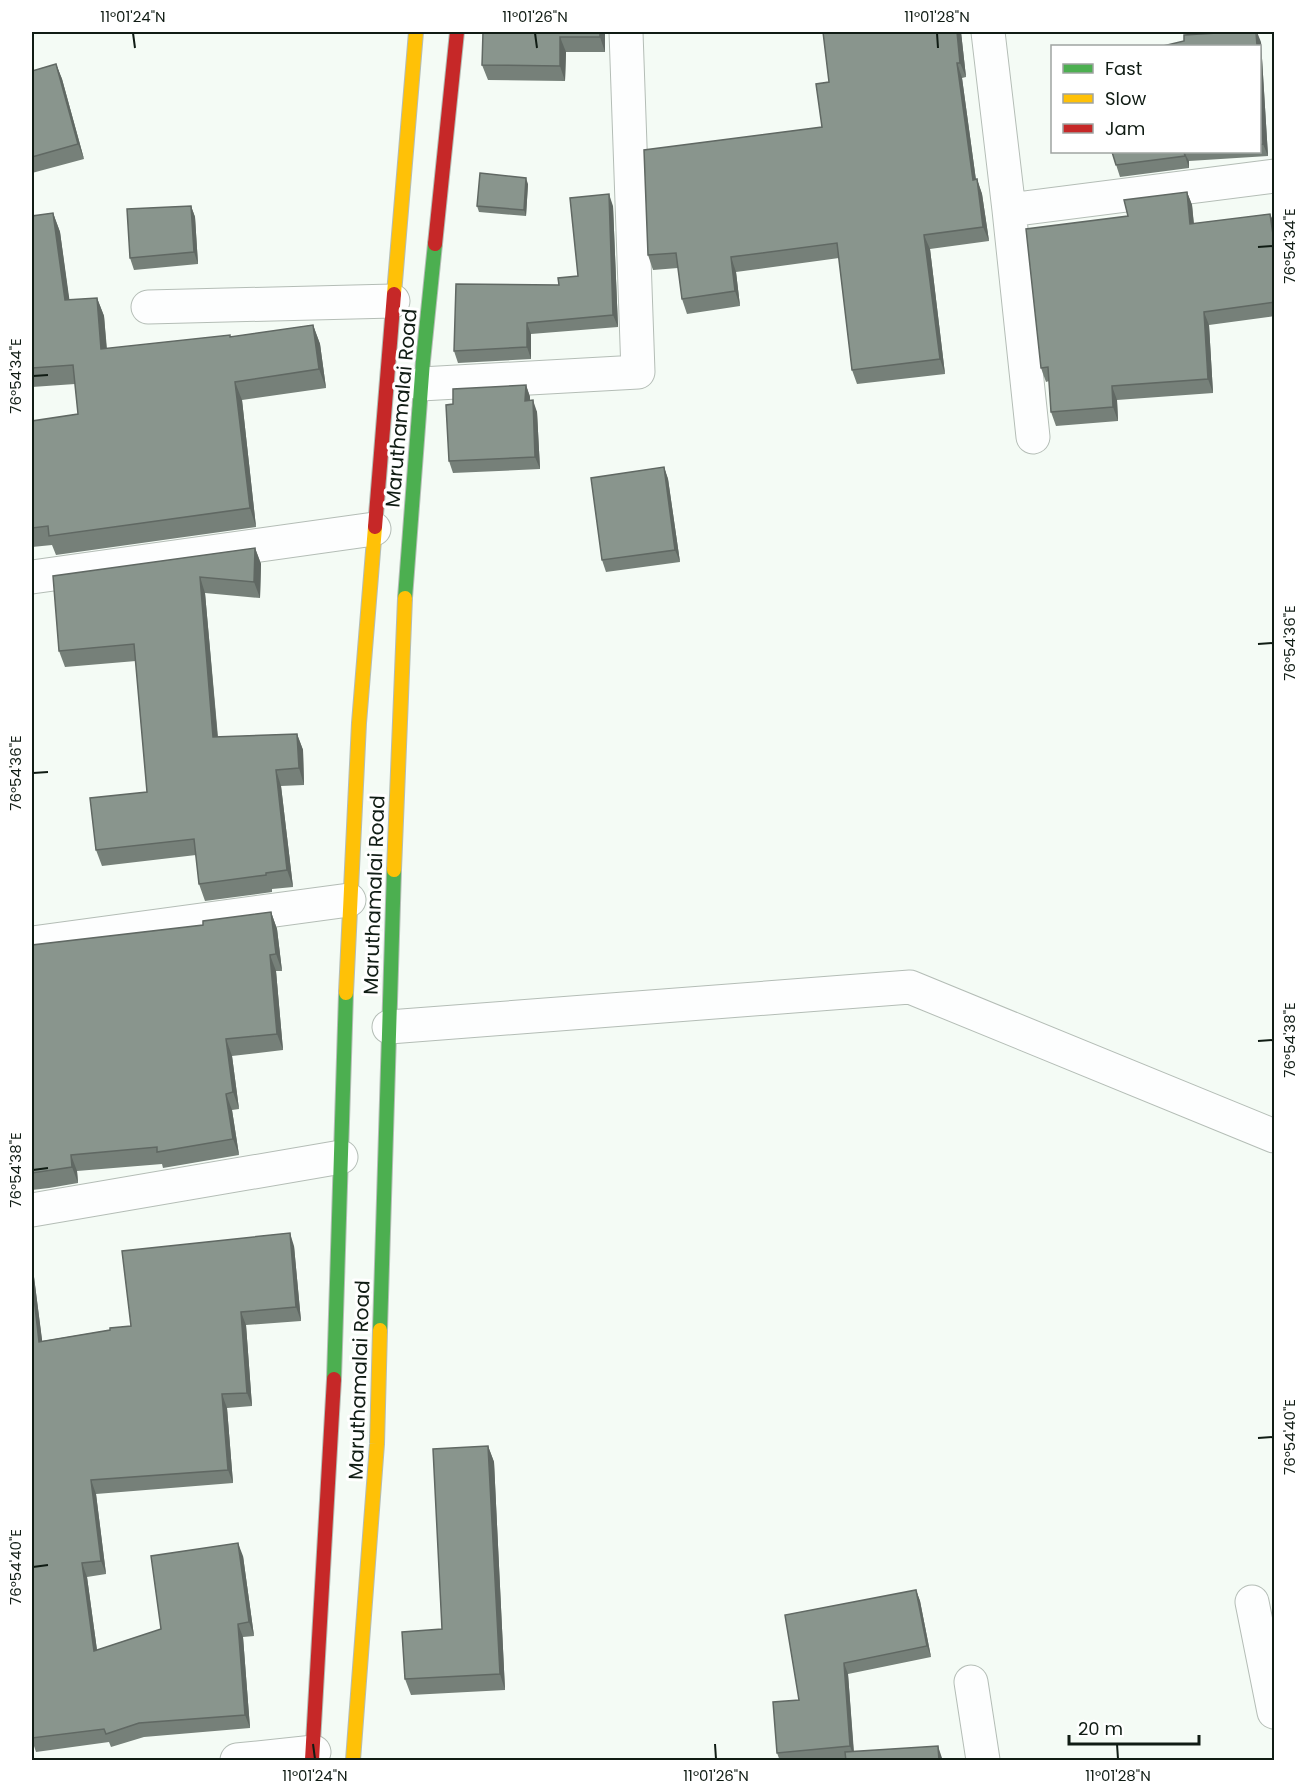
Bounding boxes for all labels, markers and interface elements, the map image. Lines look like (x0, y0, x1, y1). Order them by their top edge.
text: 11°01'24"N (100, 6, 166, 27)
text: 11°01'26"N (502, 6, 568, 27)
text: 11°01'28"N (904, 6, 970, 27)
legend (1051, 45, 1261, 153)
text: Fast (1105, 56, 1142, 81)
text: Slow (1105, 86, 1147, 111)
text: Jam (1105, 116, 1145, 141)
text: 76°54'34"E (1279, 208, 1300, 284)
street label: Maruthamalai Road (378, 307, 424, 509)
text: 76°54'34"E (5, 338, 26, 414)
text: 76°54'36"E (1279, 605, 1300, 681)
text: 76°54'36"E (5, 735, 26, 811)
street label: Maruthamalai Road (357, 795, 391, 995)
text: 76°54'38"E (1279, 1002, 1300, 1078)
text: 76°54'38"E (5, 1132, 26, 1208)
street label: Maruthamalai Road (342, 1280, 376, 1480)
text: 76°54'40"E (1279, 1399, 1300, 1475)
text: 76°54'40"E (5, 1529, 26, 1605)
scale bar (1069, 1708, 1200, 1746)
text: 20 m (1078, 1716, 1123, 1741)
text: 11°01'24"N (282, 1765, 348, 1786)
text: 11°01'26"N (683, 1765, 749, 1786)
text: 11°01'28"N (1085, 1765, 1151, 1786)

